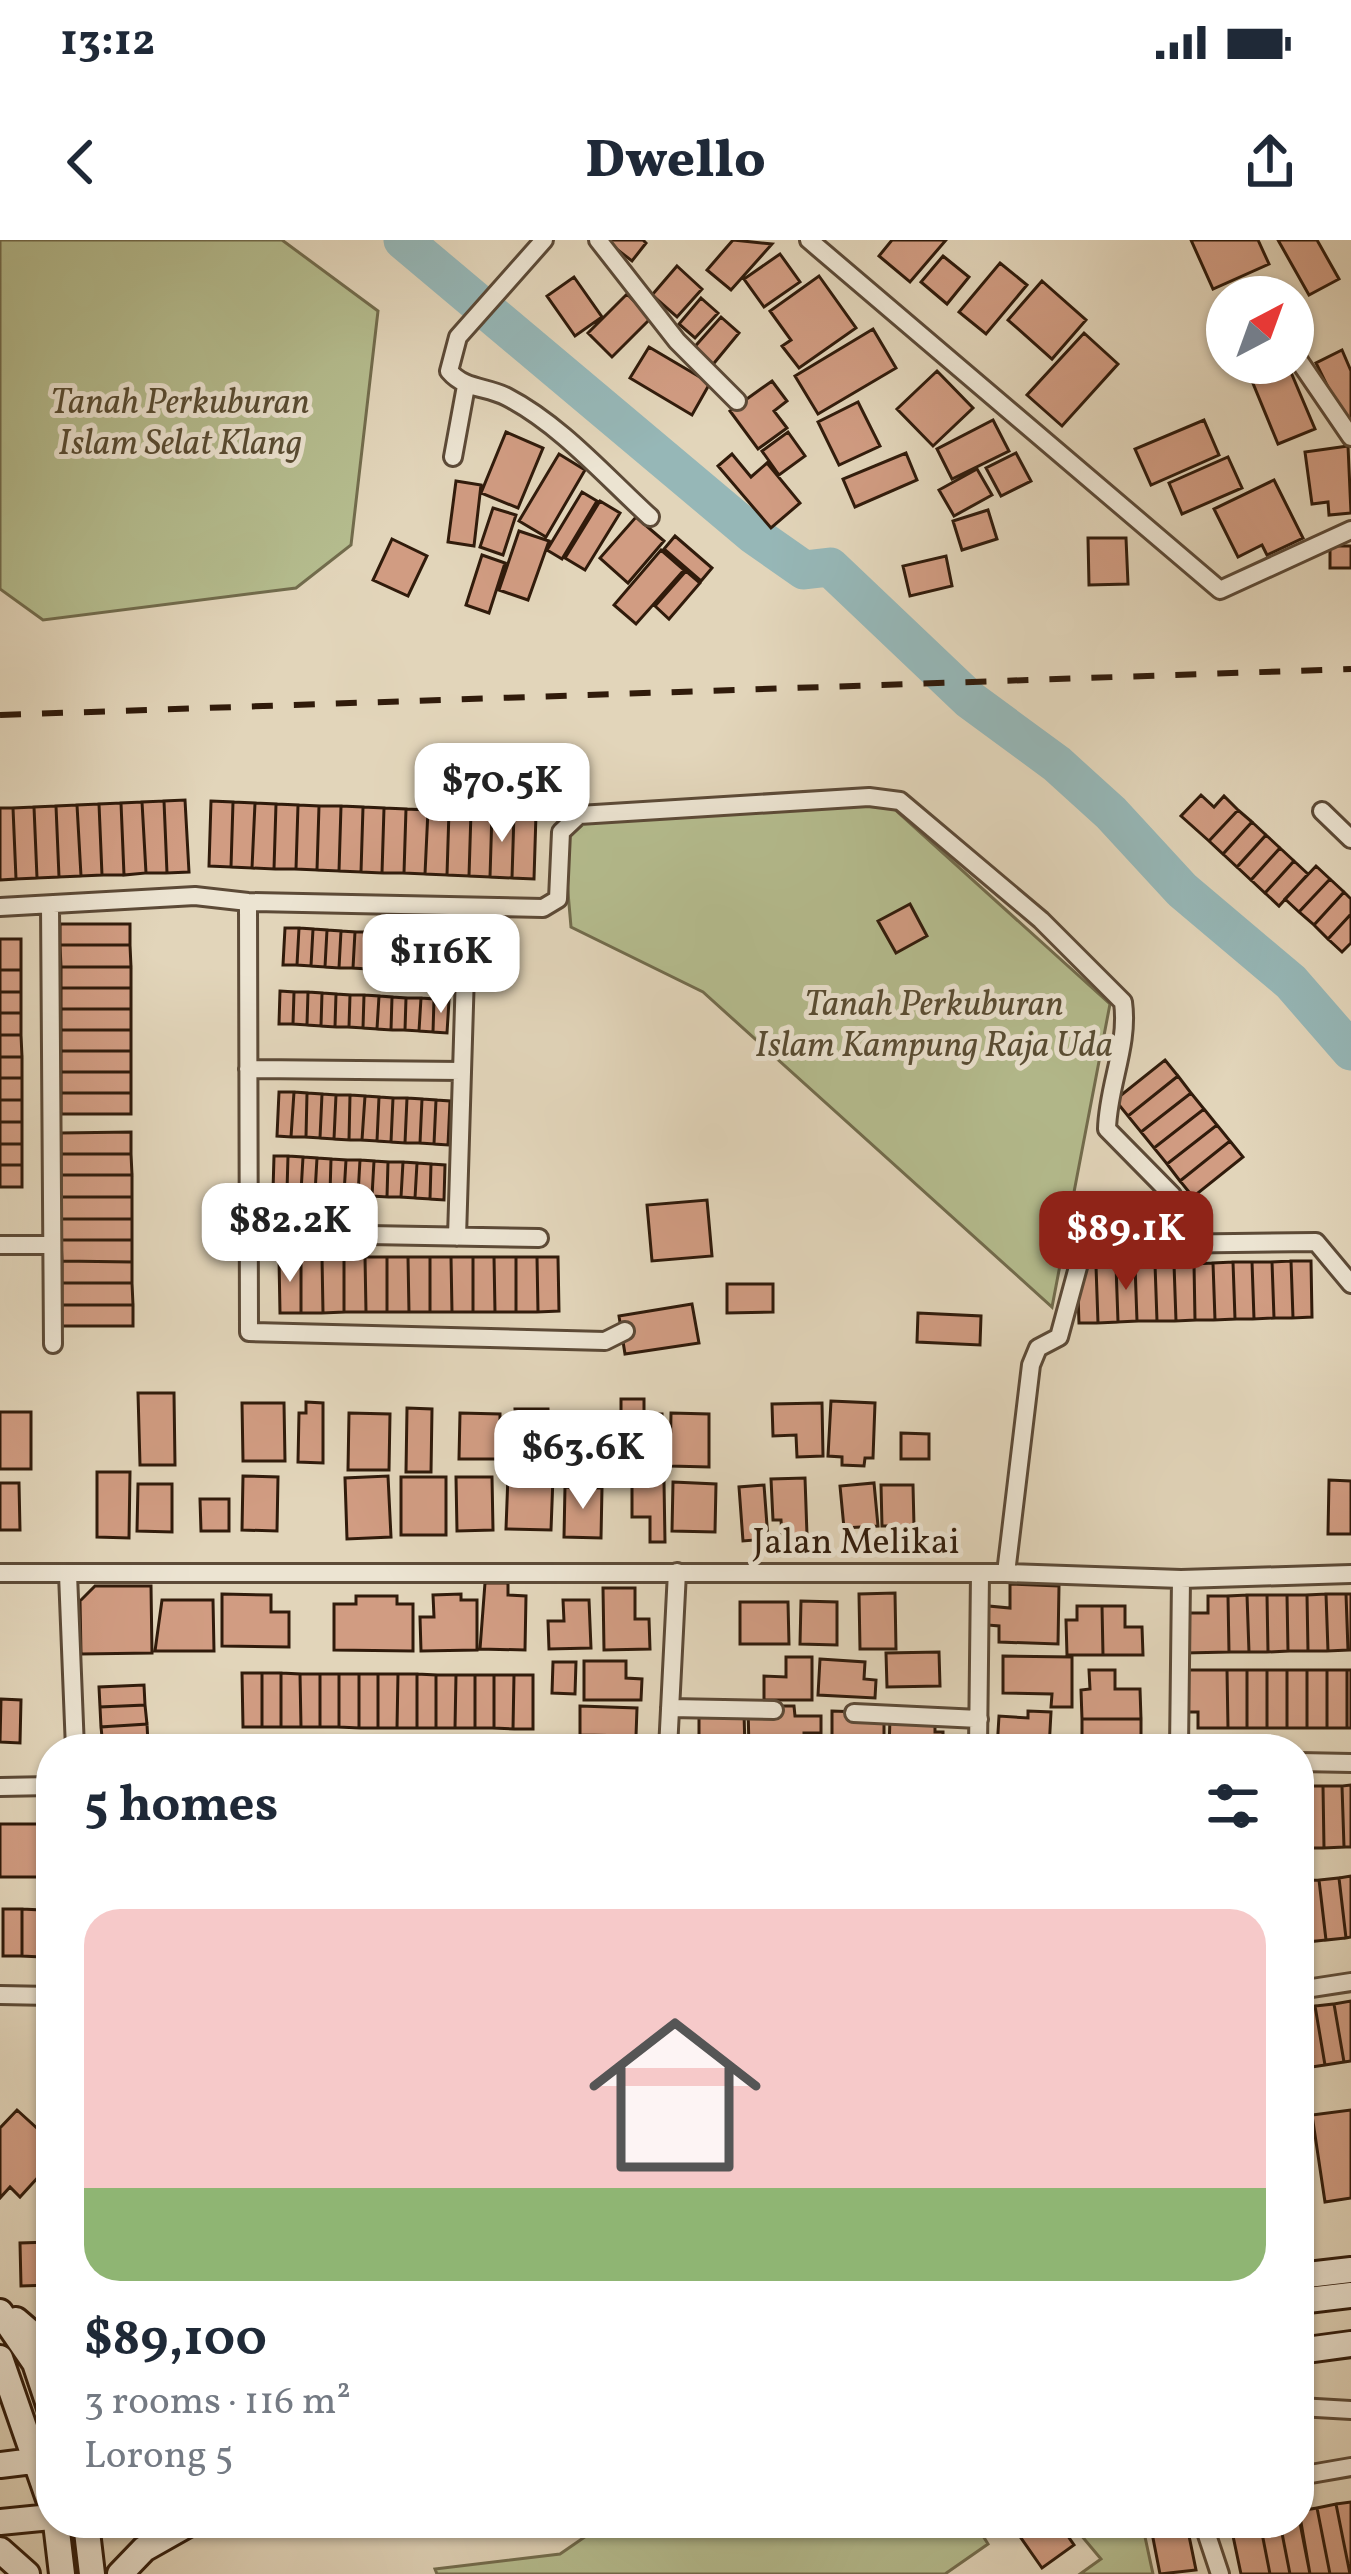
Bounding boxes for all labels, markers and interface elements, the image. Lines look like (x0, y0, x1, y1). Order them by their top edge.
text: 13:12 (60, 11, 155, 74)
text: Dwello (585, 125, 766, 200)
icon: back (48, 129, 114, 195)
icon: share (1237, 129, 1303, 195)
north arrow (1206, 276, 1314, 384)
map controls (1206, 276, 1314, 384)
park label: Tanah Perkuburan Islam Selat Klang (50, 379, 310, 470)
pin: $70.5K (404, 743, 600, 845)
text: $70.5K (442, 755, 562, 809)
pin: $116K (357, 914, 525, 1016)
text: $116K (390, 926, 492, 980)
park label: Tanah Perkuburan Islam Kampung Raja Uda (755, 981, 1113, 1072)
pin: $82.2K (192, 1183, 388, 1285)
pin: $89.1K (1028, 1191, 1224, 1293)
text: $82.2K (229, 1195, 351, 1249)
text: $89.1K (1066, 1203, 1186, 1257)
pin: $63.6K (485, 1410, 681, 1512)
text: $63.6K (521, 1422, 645, 1476)
street label: Jalan Melikai (752, 1519, 960, 1569)
text: 5 homes (84, 1771, 278, 1842)
icon: filters (1200, 1773, 1266, 1839)
icon: home (567, 1987, 783, 2203)
text: $89,100 (84, 2305, 267, 2376)
text: 3 rooms · 116 m² (84, 2376, 351, 2430)
text: Lorong 5 (84, 2430, 233, 2484)

